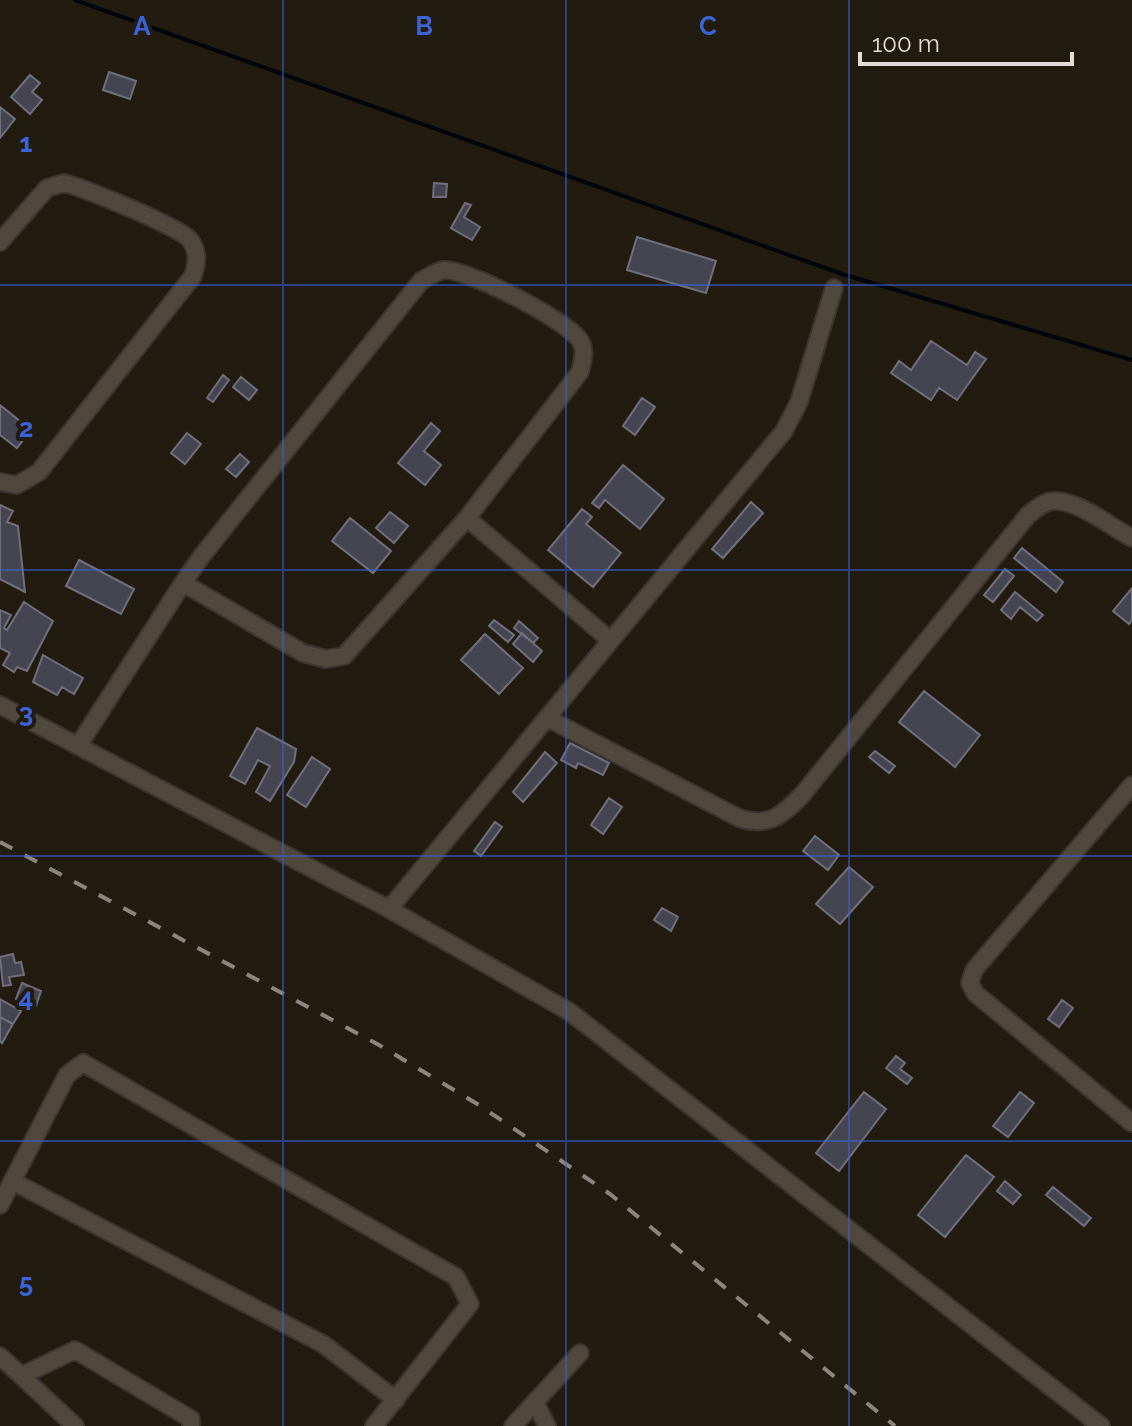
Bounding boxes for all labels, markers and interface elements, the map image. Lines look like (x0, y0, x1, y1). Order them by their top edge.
text: A (133, 11, 151, 41)
text: B (415, 11, 433, 41)
text: C (699, 11, 717, 41)
scale bar (860, 16, 1072, 66)
text: 100 m (872, 29, 940, 58)
text: 1 (20, 128, 33, 158)
text: 2 (19, 413, 33, 443)
text: 3 (19, 698, 33, 728)
text: 4 (19, 983, 33, 1013)
text: 5 (19, 1268, 33, 1298)

